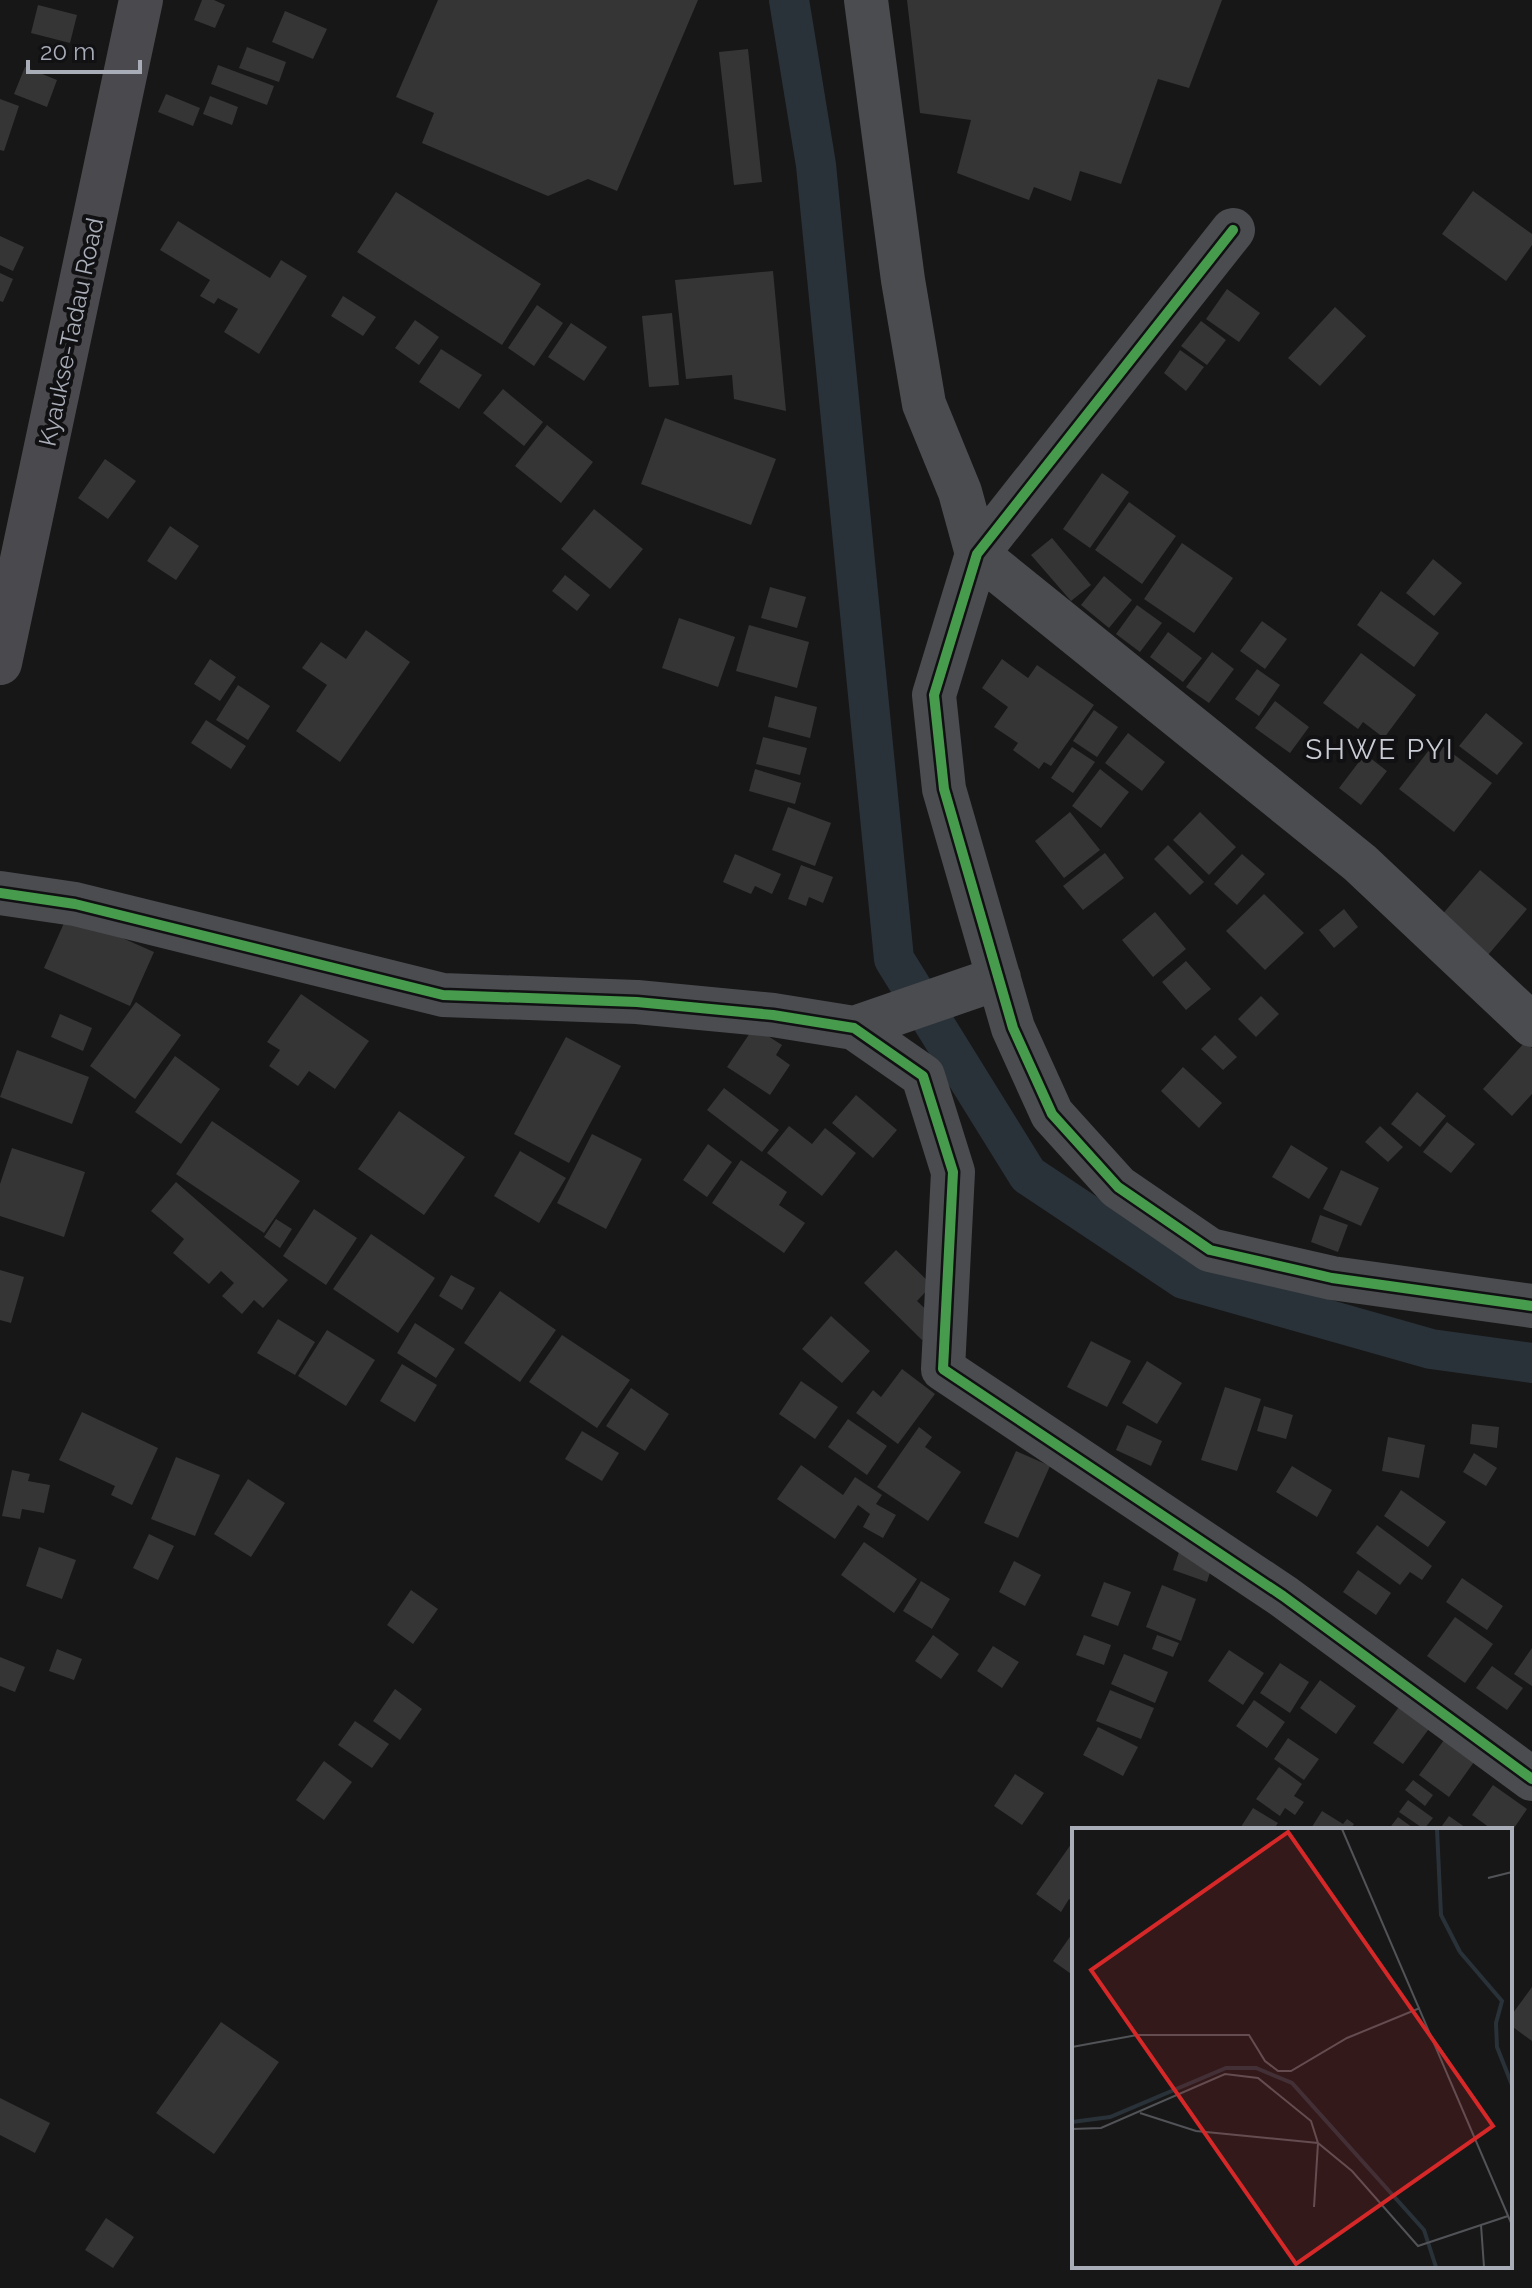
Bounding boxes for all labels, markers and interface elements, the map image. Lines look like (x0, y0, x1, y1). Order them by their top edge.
scale bar (28, 24, 140, 74)
text: 20 m (40, 37, 95, 66)
street label: Kyaukse-Tadau Road (33, 215, 109, 449)
district label: SHWE PYI (1305, 733, 1455, 766)
inset map (1072, 1828, 1512, 2268)

